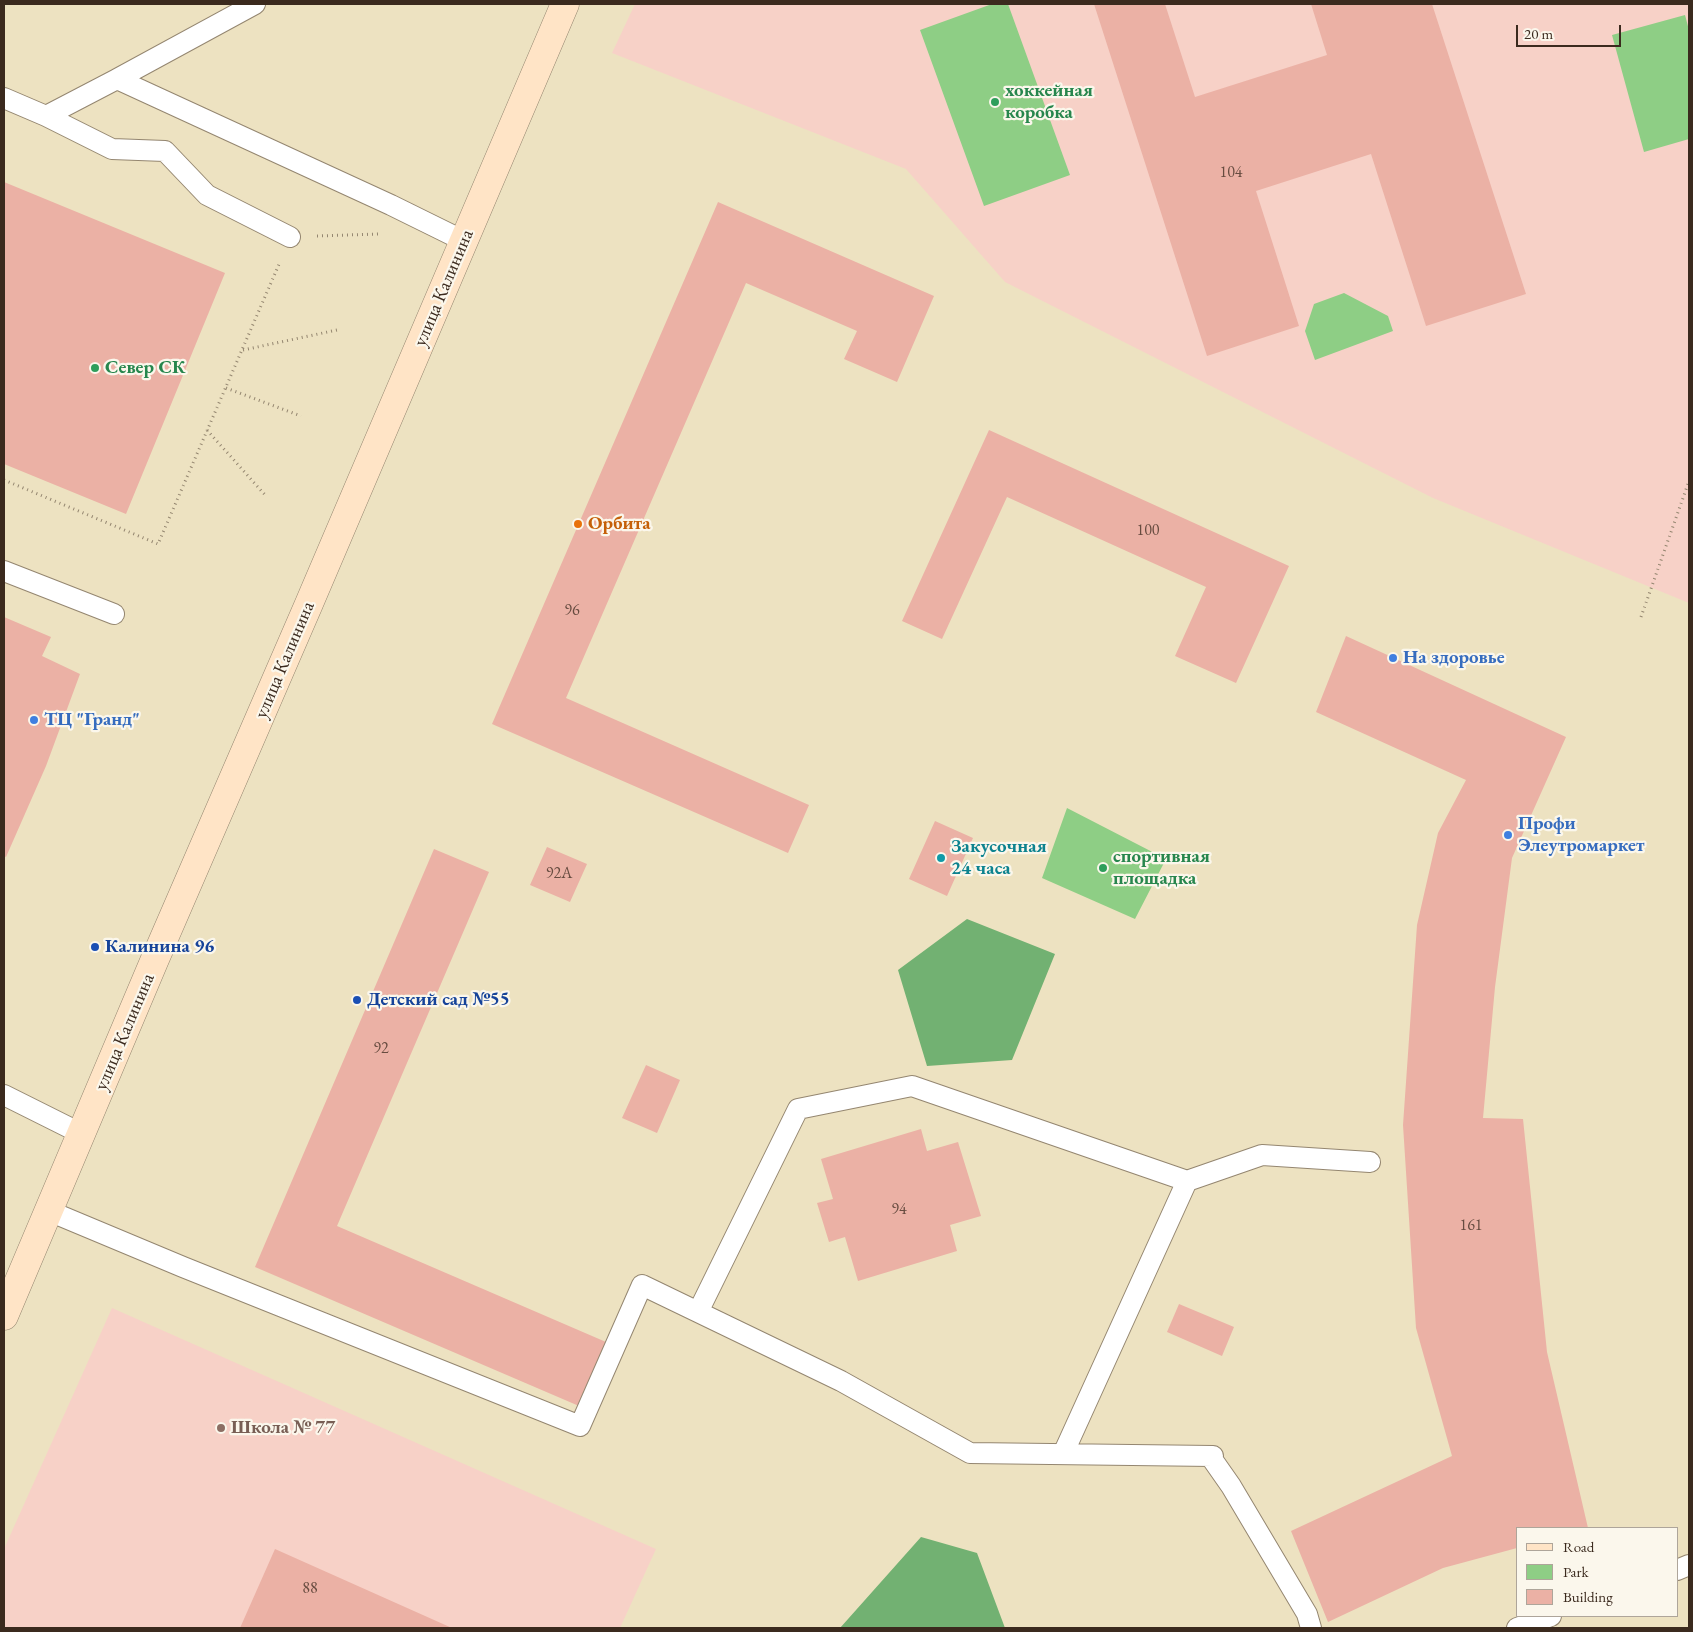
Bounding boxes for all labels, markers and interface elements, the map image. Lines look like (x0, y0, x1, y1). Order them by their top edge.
scale bar (1518, 15, 1623, 47)
text: 20 m (1524, 24, 1553, 43)
place label: хоккейная коробка (1005, 80, 1093, 124)
marker: хоккейная коробка (989, 96, 1001, 108)
house number: 104 (1219, 163, 1243, 183)
street label: улица Калинина (409, 226, 479, 350)
place label: Север СК (105, 357, 185, 379)
marker: Север СК (89, 362, 101, 374)
place label: Орбита (588, 513, 650, 535)
marker: Орбита (572, 518, 584, 530)
house number: 100 (1136, 521, 1160, 541)
street label: улица Калинина (250, 598, 320, 722)
house number: 96 (564, 601, 580, 621)
place label: На здоровье (1403, 647, 1505, 669)
marker: На здоровье (1387, 652, 1399, 664)
place label: ТЦ "Гранд" (44, 709, 140, 731)
marker: ТЦ "Гранд" (28, 714, 40, 726)
place label: Профи Элеутромаркет (1518, 813, 1644, 857)
marker: Профи Элеутромаркет (1502, 829, 1514, 841)
place label: Закусочная 24 часа (951, 836, 1047, 880)
place label: спортивная площадка (1113, 846, 1210, 890)
marker: Закусочная 24 часа (935, 852, 947, 864)
marker: спортивная площадка (1097, 862, 1109, 874)
house number: 92А (546, 864, 572, 884)
place label: Калинина 96 (105, 936, 214, 958)
marker: Калинина 96 (89, 941, 101, 953)
street label: улица Калинина (90, 970, 160, 1094)
place label: Детский сад №55 (367, 989, 510, 1011)
marker: Детский сад №55 (351, 994, 363, 1006)
house number: 92 (373, 1039, 389, 1059)
house number: 94 (891, 1200, 907, 1220)
house number: 161 (1459, 1216, 1483, 1236)
place label: Школа № 77 (231, 1417, 335, 1439)
marker: Школа № 77 (215, 1422, 227, 1434)
legend (1516, 1527, 1678, 1617)
text: Road (1563, 1537, 1594, 1556)
text: Park (1563, 1562, 1589, 1581)
house number: 88 (302, 1579, 318, 1599)
text: Building (1563, 1587, 1613, 1606)

